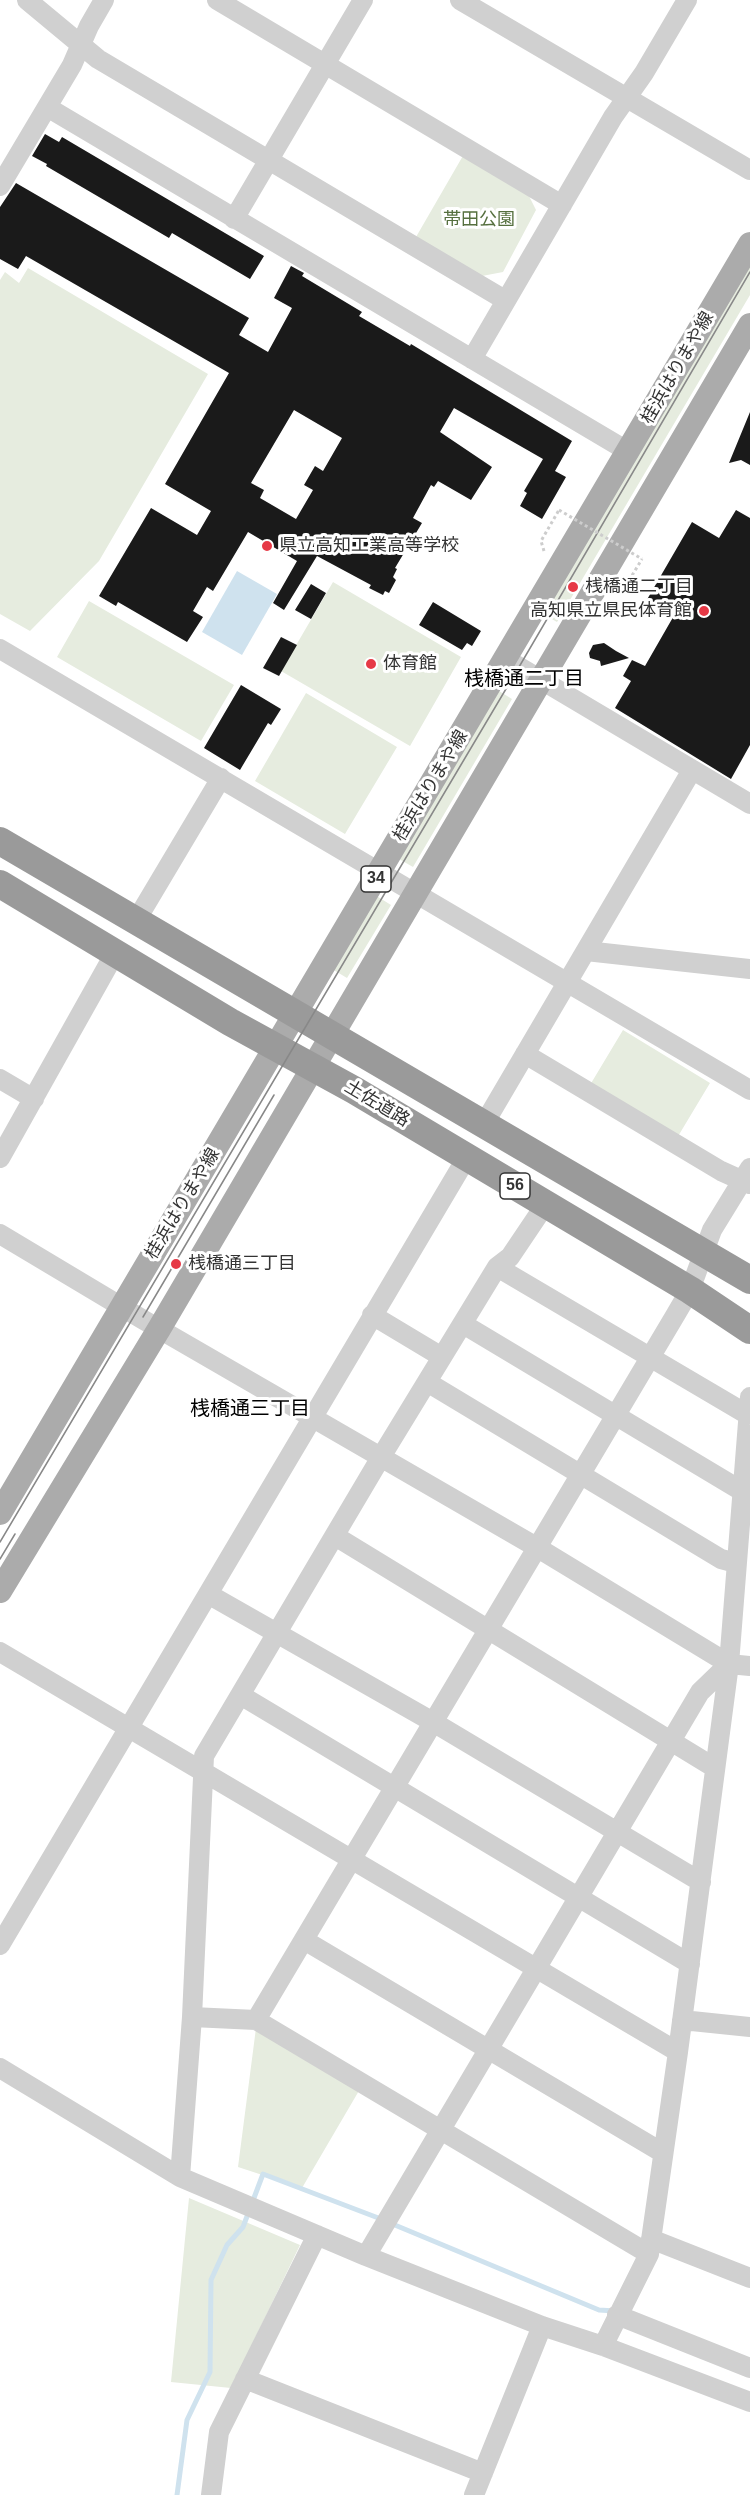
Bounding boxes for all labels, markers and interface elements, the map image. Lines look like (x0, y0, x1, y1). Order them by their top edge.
park label: 帯田公園 (443, 209, 515, 231)
street label: 桂浜はりまや線 (637, 308, 719, 428)
place label: 県立高知工業高等学校 (279, 535, 459, 557)
marker: 県立高知工業高等学校 (260, 539, 274, 553)
place label: 桟橋通二丁目 (585, 576, 693, 598)
marker: 桟橋通二丁目 (566, 580, 580, 594)
place label: 高知県立県民体育館 (530, 600, 692, 622)
marker: 高知県立県民体育館 (697, 604, 711, 618)
place label: 体育館 (383, 653, 437, 675)
marker: 体育館 (364, 657, 378, 671)
district label: 桟橋通二丁目 (464, 667, 584, 691)
street label: 桂浜はりまや線 (389, 726, 473, 846)
road number: 34 (361, 866, 391, 892)
street label: 土佐道路 (341, 1076, 413, 1132)
street label: 桂浜はりまや線 (141, 1144, 225, 1264)
road number: 56 (500, 1173, 530, 1199)
place label: 桟橋通三丁目 (188, 1253, 296, 1275)
marker: 桟橋通三丁目 (169, 1257, 183, 1271)
district label: 桟橋通三丁目 (190, 1397, 310, 1421)

